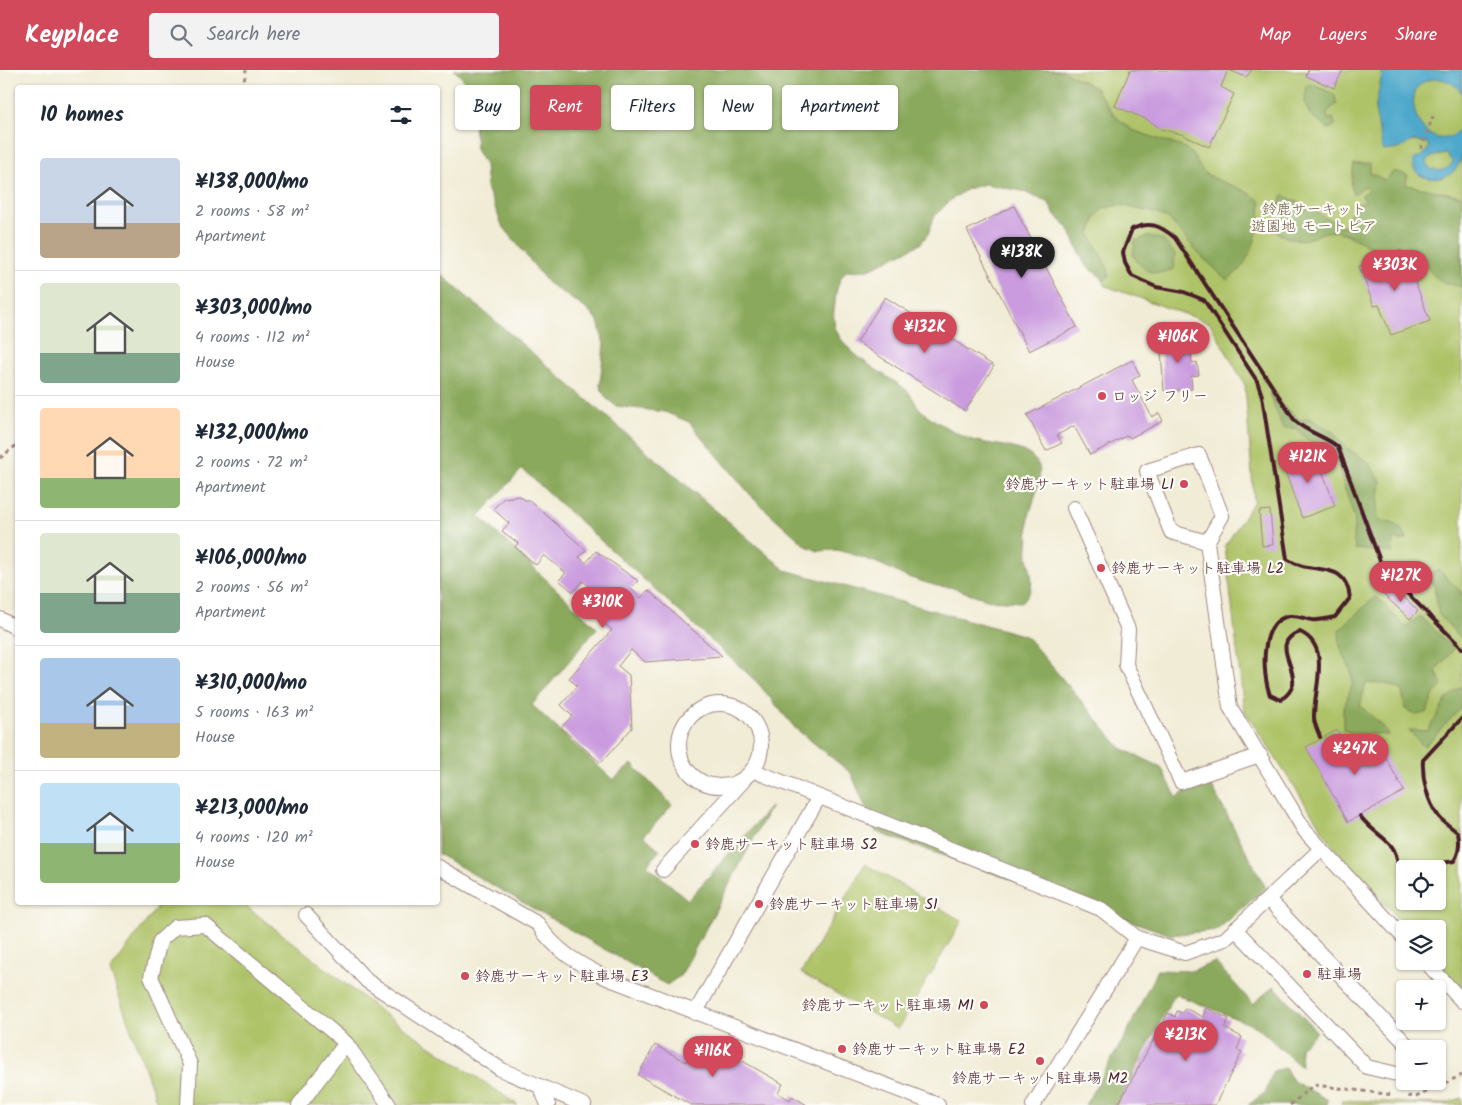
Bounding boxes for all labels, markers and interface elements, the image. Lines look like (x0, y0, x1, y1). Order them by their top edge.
search box (149, 13, 499, 58)
text: Keyplace (25, 16, 119, 55)
text: Search here (207, 20, 300, 50)
icon: search (167, 21, 195, 49)
text: Map (1260, 21, 1291, 50)
text: Layers (1319, 21, 1367, 50)
text: Share (1395, 21, 1437, 50)
chip: Buy (455, 85, 520, 130)
chip: Rent (530, 85, 601, 130)
chip: Filters (611, 85, 694, 130)
chip: New (704, 85, 772, 130)
chip: Apartment (782, 85, 898, 130)
text: 10 homes (40, 99, 124, 132)
icon: filters (387, 101, 415, 129)
text: ¥138,000/mo (195, 166, 309, 199)
icon: home (80, 178, 140, 238)
park label: 鈴鹿サーキット 遊園地 モートピア (1251, 198, 1377, 239)
text: 2 rooms · 58 m² (195, 199, 309, 224)
text: Apartment (195, 224, 266, 249)
pin: ¥138K (987, 236, 1057, 279)
text: ¥138K (1001, 240, 1043, 265)
pin: ¥303K (1360, 250, 1430, 292)
text: ¥303K (1372, 253, 1418, 278)
text: ¥303,000/mo (195, 292, 312, 325)
icon: home (80, 303, 140, 363)
pin: ¥132K (890, 312, 960, 354)
text: ¥132K (904, 315, 946, 340)
pin: ¥106K (1143, 322, 1213, 364)
text: 4 rooms · 112 m² (195, 325, 310, 350)
text: ¥106K (1157, 325, 1199, 350)
text: House (195, 350, 235, 375)
place label: ロッジ フリー (1112, 385, 1208, 409)
marker: ロッジ フリー (1096, 390, 1108, 402)
text: ¥132,000/mo (195, 417, 309, 450)
icon: home (80, 428, 140, 488)
pin: ¥121K (1273, 442, 1343, 484)
text: ¥121K (1289, 445, 1327, 470)
text: 2 rooms · 72 m² (195, 450, 307, 475)
place label: 鈴鹿サーキット駐車場 L1 (1005, 473, 1174, 497)
text: Apartment (195, 475, 266, 500)
marker: 鈴鹿サーキット駐車場 L1 (1178, 478, 1190, 490)
text: ¥106,000/mo (195, 542, 307, 575)
icon: home (80, 553, 140, 613)
place label: 鈴鹿サーキット駐車場 L2 (1111, 557, 1284, 581)
pin: ¥127K (1366, 560, 1436, 603)
marker: 鈴鹿サーキット駐車場 L2 (1095, 562, 1107, 574)
text: ¥127K (1380, 564, 1422, 589)
text: 2 rooms · 56 m² (195, 575, 308, 600)
pin: ¥310K (568, 586, 638, 629)
text: ¥310K (582, 590, 624, 615)
text: Apartment (195, 600, 266, 625)
text: ¥310,000/mo (195, 667, 307, 700)
icon: home (80, 678, 140, 738)
text: 5 rooms · 163 m² (195, 700, 313, 725)
text: House (195, 725, 235, 750)
pin: ¥247K (1320, 734, 1390, 776)
text: ¥247K (1332, 737, 1378, 762)
text: ¥213,000/mo (195, 792, 309, 825)
icon: home (80, 803, 140, 863)
text: 4 rooms · 120 m² (195, 825, 313, 850)
place label: 鈴鹿サーキット駐車場 S2 (705, 833, 878, 857)
marker: 鈴鹿サーキット駐車場 S2 (689, 838, 701, 850)
text: House (195, 850, 235, 875)
map controls (1396, 860, 1446, 1090)
button: locate (1396, 860, 1446, 910)
place label: 鈴鹿サーキット駐車場 S1 (769, 893, 938, 917)
marker: 鈴鹿サーキット駐車場 S1 (753, 898, 765, 910)
button: layers (1396, 920, 1446, 970)
place label: 駐車場 (1317, 963, 1362, 987)
place label: 鈴鹿サーキット駐車場 E3 (475, 965, 649, 989)
marker: 駐車場 (1301, 968, 1313, 980)
marker: 鈴鹿サーキット駐車場 E3 (459, 970, 471, 982)
button: + (1396, 980, 1446, 1030)
place label: 鈴鹿サーキット駐車場 M1 (801, 994, 974, 1018)
marker: 鈴鹿サーキット駐車場 M1 (978, 999, 990, 1011)
pin: ¥213K (1151, 1020, 1221, 1062)
text: ¥213K (1165, 1023, 1207, 1048)
pin: ¥116K (678, 1036, 748, 1078)
place label: 鈴鹿サーキット駐車場 E2 (852, 1038, 1026, 1062)
text: ¥116K (694, 1039, 732, 1064)
button: − (1396, 1040, 1446, 1090)
marker: 鈴鹿サーキット駐車場 E2 (836, 1043, 848, 1055)
marker: 鈴鹿サーキット駐車場 M2 (1034, 1055, 1046, 1067)
place label: 鈴鹿サーキット駐車場 M2 (952, 1067, 1128, 1091)

